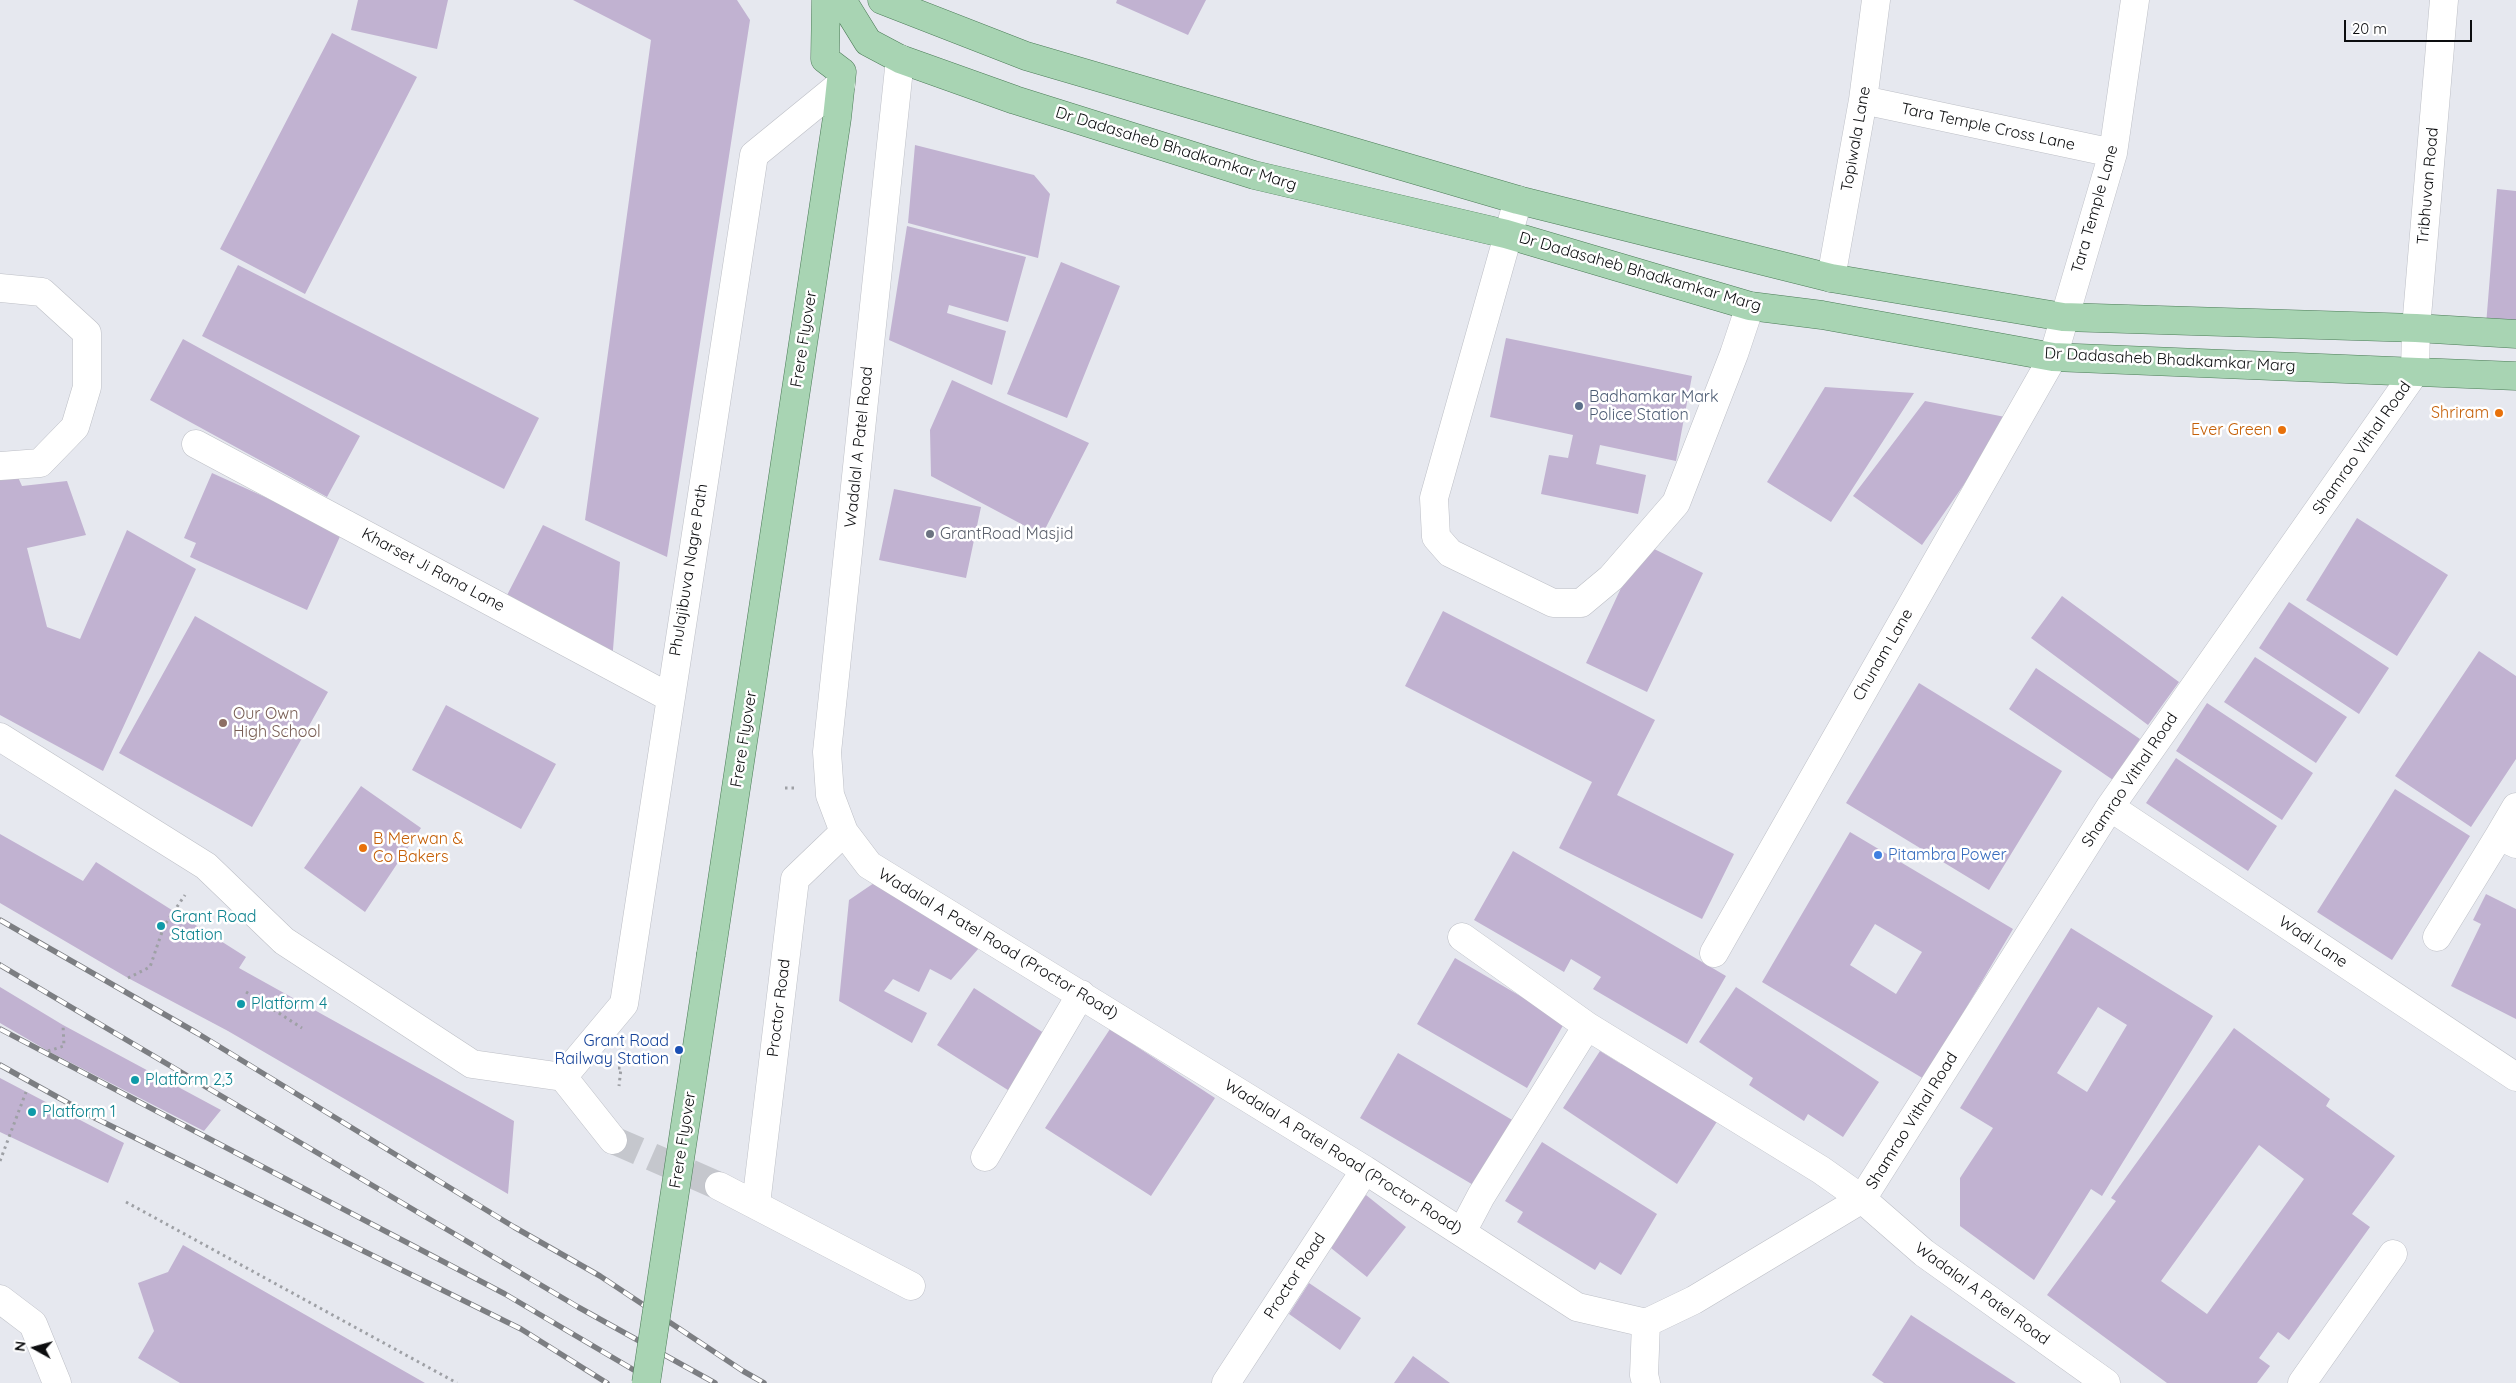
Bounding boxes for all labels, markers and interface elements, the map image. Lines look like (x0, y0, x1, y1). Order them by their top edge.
scale bar (2346, 10, 2474, 42)
text: 20 m (2352, 19, 2387, 38)
street label: Topiwala Lane (1837, 85, 1875, 193)
street label: Tara Temple Cross Lane (1899, 99, 2077, 155)
street label: Dr Dadasaheb Bhadkamkar Marg (1053, 103, 1299, 195)
street label: Tribhuvan Road (2413, 127, 2443, 245)
street label: Tara Temple Lane (2068, 143, 2122, 275)
street label: Dr Dadasaheb Bhadkamkar Marg (1517, 228, 1763, 316)
street label: Frere Flyover (787, 289, 821, 389)
street label: Dr Dadasaheb Bhadkamkar Marg (2044, 344, 2296, 376)
street label: Wadalal A Patel Road (841, 366, 877, 528)
street label: Shamrao Vithal Road (2309, 378, 2415, 518)
place label: Badhamkar Mark Police Station (1589, 387, 1719, 425)
marker: Badhamkar Mark Police Station (1573, 400, 1585, 412)
place label: Shriram (2431, 403, 2489, 423)
marker: Shriram (2493, 407, 2505, 419)
place label: Ever Green (2191, 420, 2272, 440)
marker: Ever Green (2276, 424, 2288, 436)
street label: Phulajibuva Nagre Path (666, 482, 712, 658)
street label: Kharset Ji Rana Lane (358, 524, 508, 616)
place label: GrantRoad Masjid (940, 524, 1073, 544)
marker: GrantRoad Masjid (924, 528, 936, 540)
street label: Chunam Lane (1849, 606, 1917, 704)
street label: Frere Flyover (727, 689, 761, 789)
place label: Our Own High School (233, 704, 321, 742)
street label: Shamrao Vithal Road (2078, 709, 2182, 851)
marker: Our Own High School (217, 717, 229, 729)
place label: B Merwan & Co Bakers (373, 829, 463, 867)
marker: B Merwan & Co Bakers (357, 842, 369, 854)
place label: Pitambra Power (1888, 845, 2007, 865)
marker: Pitambra Power (1872, 849, 1884, 861)
street label: Wadalal A Patel Road (Proctor Road) (874, 865, 1122, 1023)
place label: Grant Road Station (171, 907, 257, 945)
street label: Wadi Lane (2275, 912, 2351, 972)
marker: Grant Road Station (155, 920, 167, 932)
street label: Proctor Road (763, 958, 795, 1058)
place label: Platform 4 (251, 994, 327, 1014)
marker: Platform 4 (235, 998, 247, 1010)
place label: Grant Road Railway Station (555, 1031, 669, 1069)
marker: Grant Road Railway Station (673, 1044, 685, 1056)
street label: Shamrao Vithal Road (1862, 1049, 1962, 1193)
place label: Platform 2,3 (145, 1070, 233, 1090)
marker: Platform 2,3 (129, 1074, 141, 1086)
street label: Wadalal A Patel Road (Proctor Road) (1221, 1076, 1465, 1238)
street label: Frere Flyover (666, 1090, 700, 1190)
place label: Platform 1 (42, 1102, 116, 1122)
marker: Platform 1 (26, 1106, 38, 1118)
street label: Proctor Road (1260, 1229, 1330, 1323)
street label: Wadalal A Patel Road (1911, 1239, 2053, 1349)
north arrow (10, 1323, 60, 1373)
text: N (11, 1340, 30, 1352)

